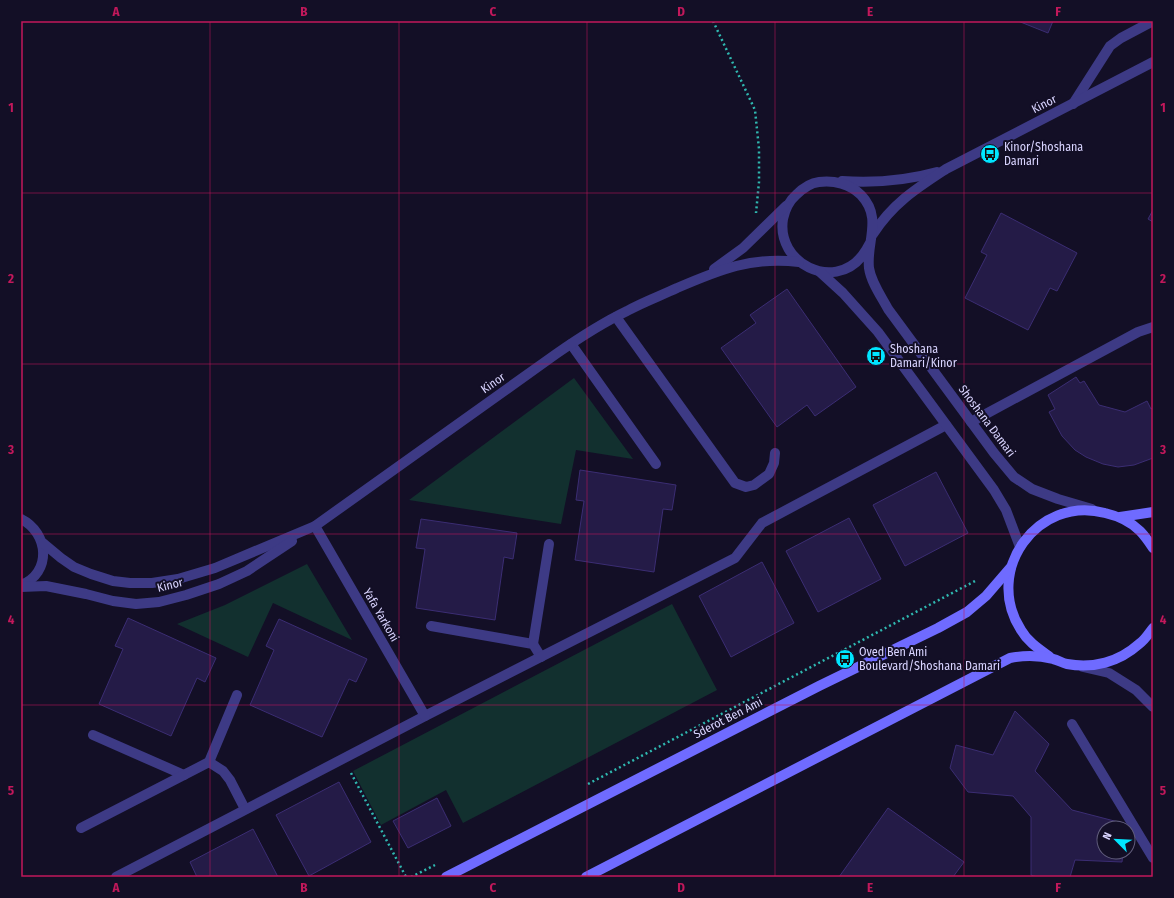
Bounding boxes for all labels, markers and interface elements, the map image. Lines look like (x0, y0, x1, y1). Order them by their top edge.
text: A (111, 4, 120, 19)
text: B (300, 4, 308, 19)
text: C (490, 4, 497, 19)
text: D (677, 4, 685, 19)
text: E (867, 4, 873, 19)
text: F (1055, 4, 1061, 19)
street label: Kinor (1029, 91, 1060, 116)
text: 1 (8, 100, 14, 115)
text: 1 (1160, 100, 1166, 115)
place label: Kinor/Shoshana Damari (1004, 140, 1083, 168)
bus stop icon: Kinor/Shoshana Damari (979, 143, 1001, 165)
text: 2 (7, 271, 14, 286)
text: 2 (1159, 271, 1166, 286)
place label: Shoshana Damari/Kinor (890, 342, 958, 370)
bus stop icon: Shoshana Damari/Kinor (865, 345, 887, 367)
street label: Kinor (478, 369, 508, 396)
street label: Shoshana Damari (956, 382, 1018, 460)
text: 3 (7, 442, 14, 457)
text: 3 (1159, 442, 1166, 457)
street label: Kinor (156, 575, 185, 595)
street label: Yafa Yarkoni (360, 586, 402, 644)
text: 4 (8, 612, 15, 627)
text: 4 (1160, 612, 1167, 627)
place label: Oved Ben Ami Boulevard/Shoshana Damari (859, 645, 1000, 673)
bus stop icon: Oved Ben Ami Boulevard/Shoshana Damari (834, 648, 856, 670)
street label: Sderot Ben Ami (691, 695, 765, 741)
text: 5 (8, 783, 14, 798)
text: 5 (1160, 783, 1166, 798)
north arrow (1096, 820, 1136, 860)
text: N (1100, 830, 1115, 842)
text: A (111, 880, 120, 895)
text: B (300, 880, 308, 895)
text: C (490, 880, 497, 895)
text: D (677, 880, 685, 895)
text: E (867, 880, 873, 895)
text: F (1055, 880, 1061, 895)

